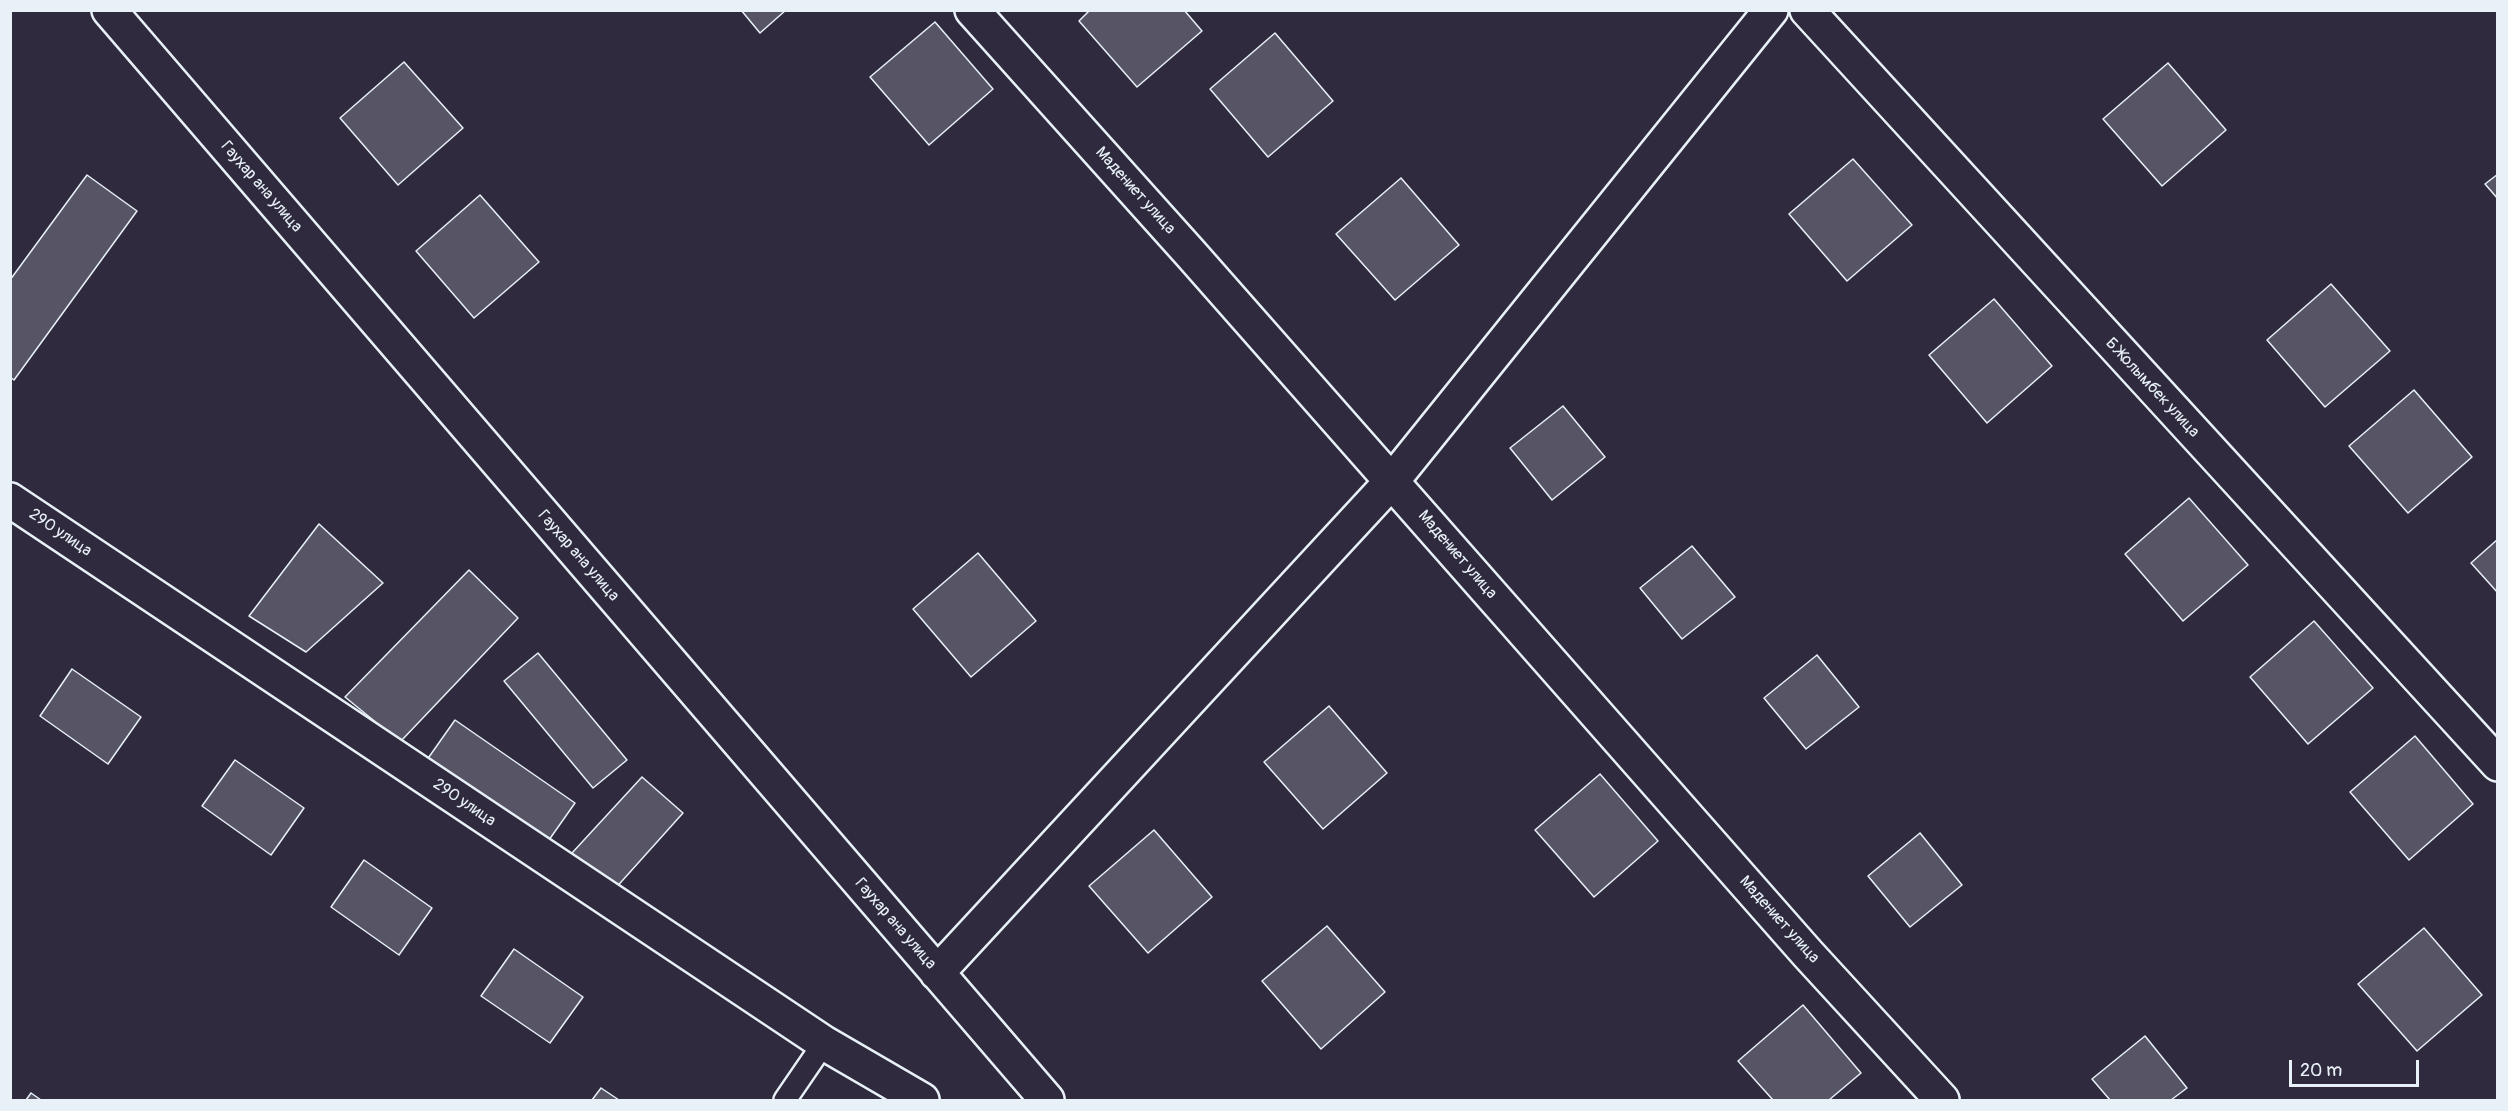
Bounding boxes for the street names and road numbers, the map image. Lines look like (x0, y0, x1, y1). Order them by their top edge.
street label: Гаухар ана улица (216, 137, 306, 237)
street label: Мадениет улица (1091, 143, 1179, 239)
street label: Б.Жолымбек улица (2101, 334, 2203, 442)
street label: 290 улица (25, 505, 95, 561)
street label: Гаухар ана улица (533, 506, 623, 606)
street label: Мадениет улица (1413, 507, 1501, 603)
street label: 290 улица (429, 775, 499, 831)
street label: Мадениет улица (1735, 872, 1823, 968)
street label: Гаухар ана улица (850, 874, 940, 974)

